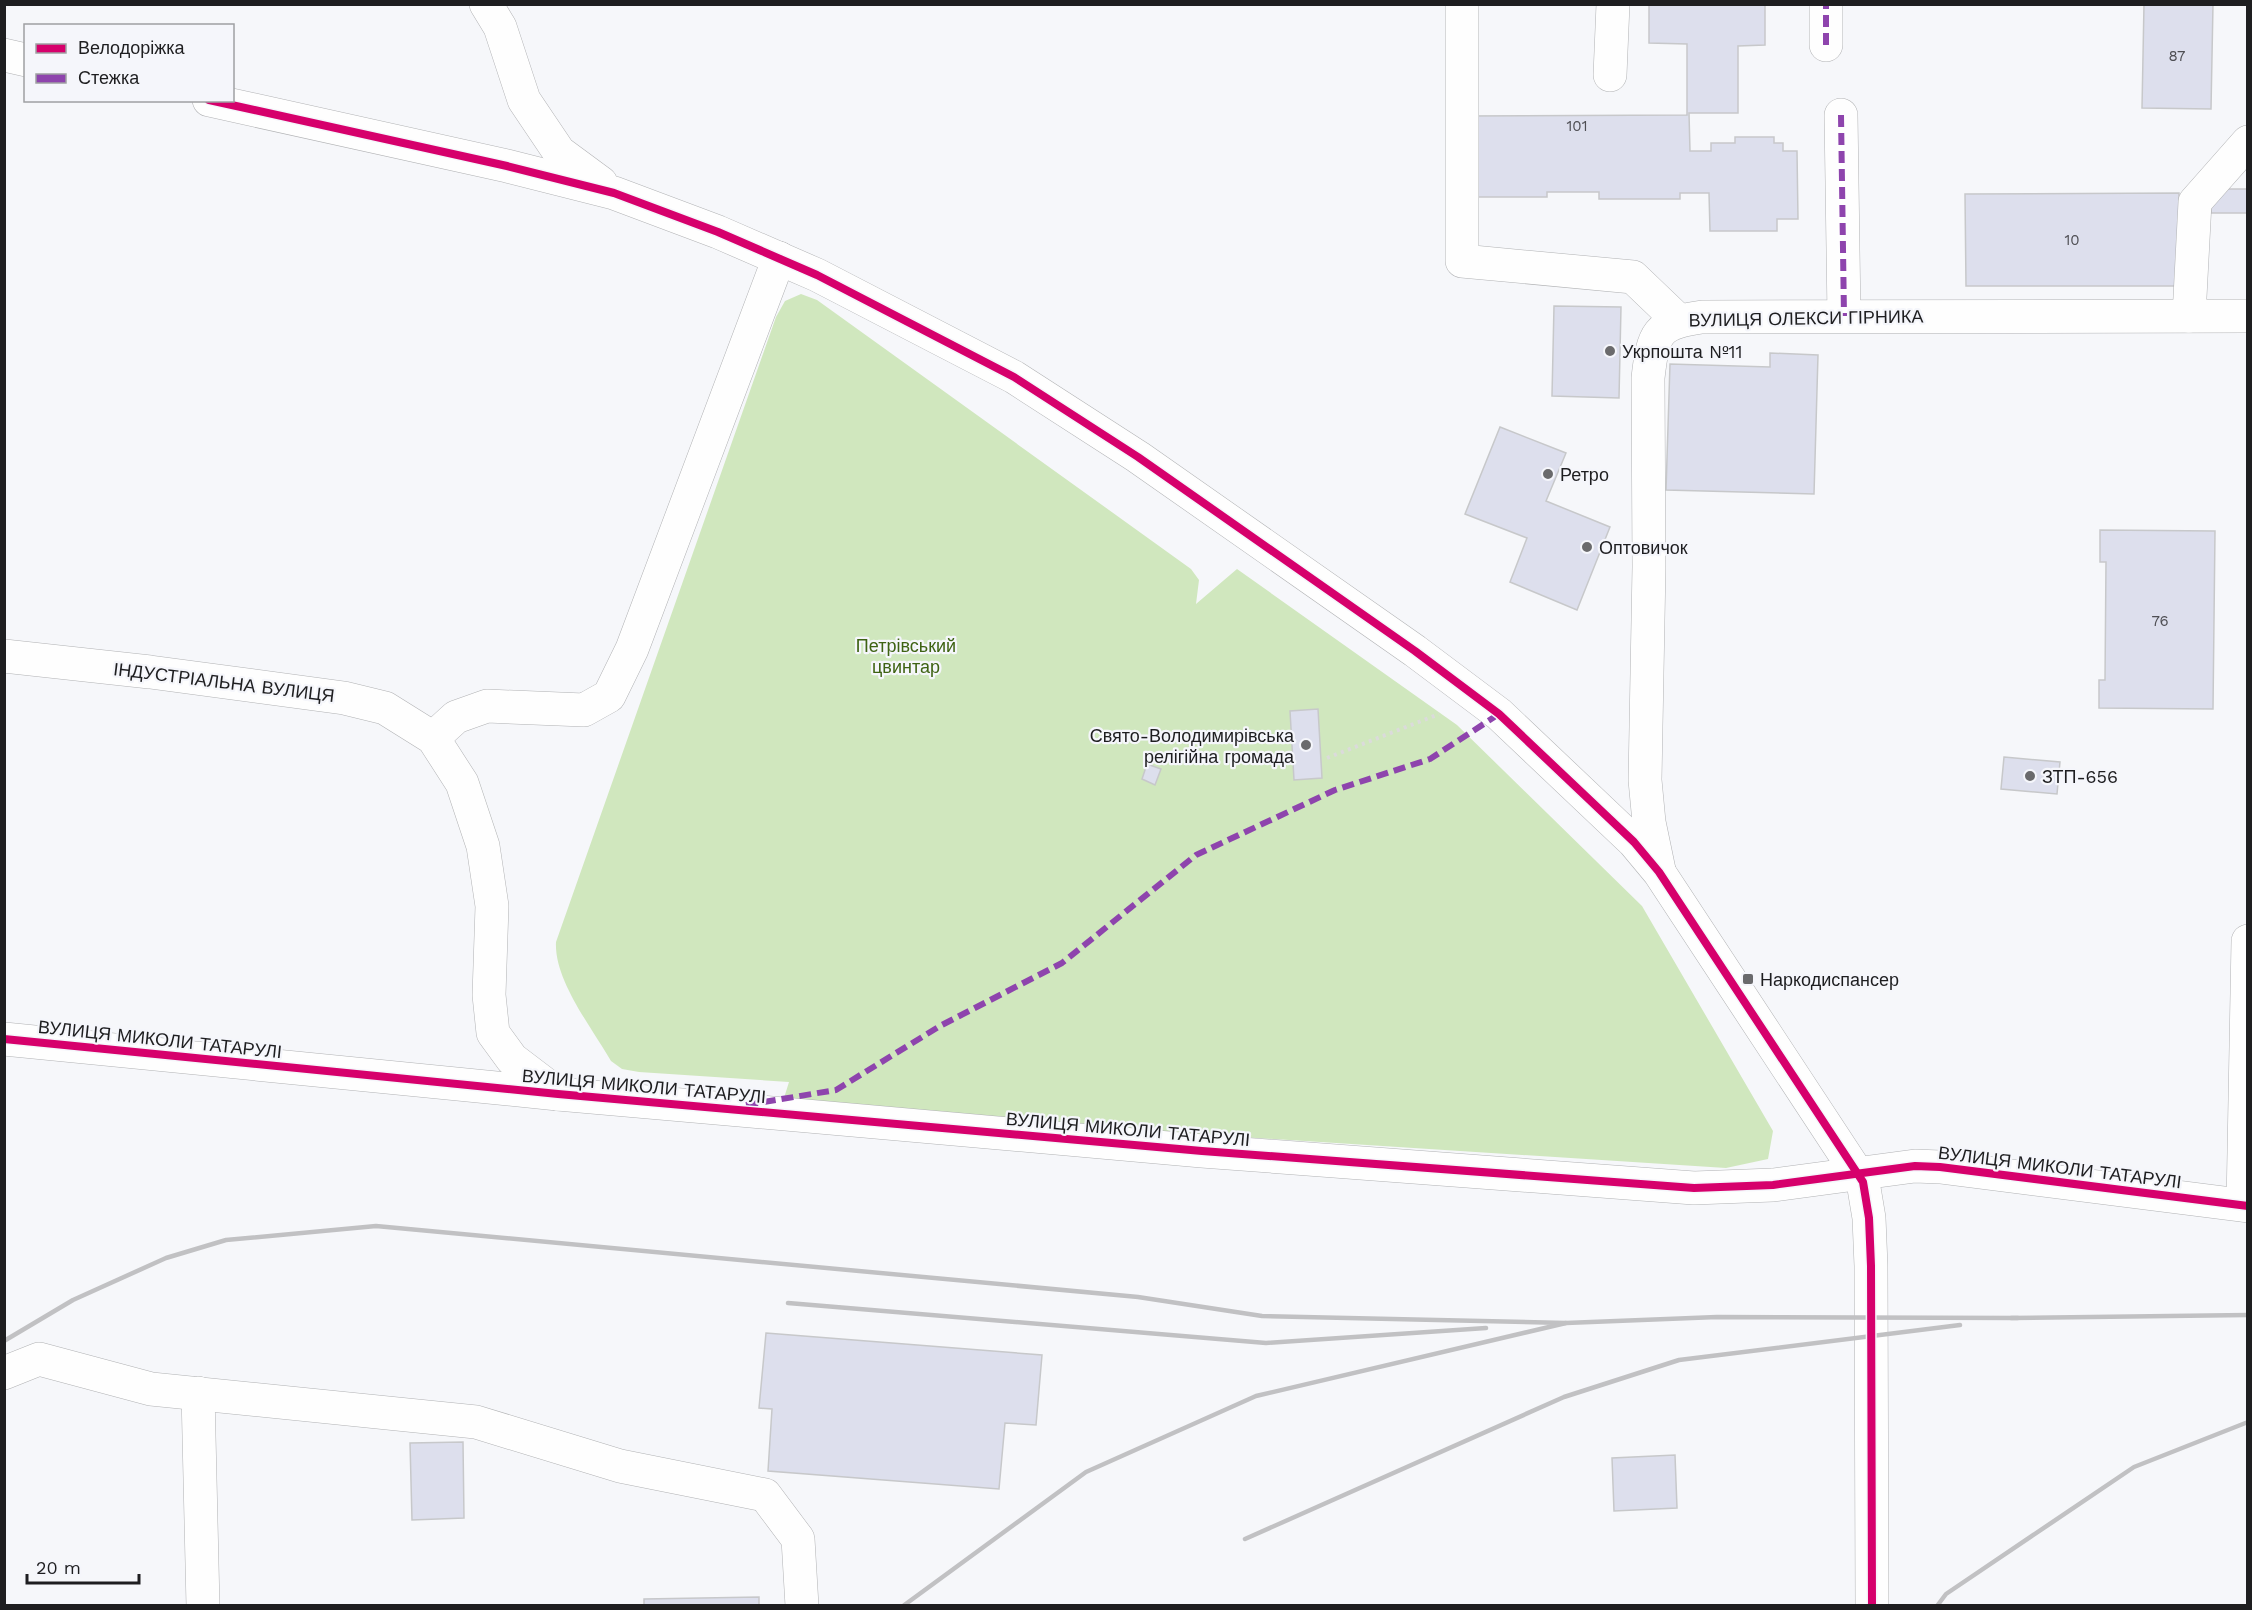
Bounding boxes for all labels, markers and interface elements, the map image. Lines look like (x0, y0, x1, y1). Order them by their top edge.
legend (24, 24, 234, 102)
text: Велодоріжка (78, 37, 186, 58)
house number: 87 (2168, 47, 2186, 65)
text: Стежка (78, 67, 140, 88)
house number: 101 (1566, 117, 1588, 135)
house number: 10 (2064, 231, 2080, 249)
street label: ВУЛИЦЯ ОЛЕКСИ ГІРНИКА (1689, 305, 1923, 331)
place label: Укрпошта №11 (1622, 341, 1743, 362)
marker: Укрпошта №11 (1603, 344, 1617, 358)
place label: Ретро (1560, 464, 1609, 485)
marker: Ретро (1541, 467, 1555, 481)
place label: Оптовичок (1599, 537, 1688, 558)
marker: Оптовичок (1580, 540, 1594, 554)
house number: 76 (2151, 612, 2169, 630)
park label: Петрівський цвинтар (856, 635, 956, 677)
street label: ІНДУСТРІАЛЬНА ВУЛИЦЯ (112, 658, 336, 706)
place label: Свято-Володимирівська релігійна громада (1090, 725, 1295, 767)
marker: Свято-Володимирівська релігійна громада (1299, 738, 1313, 752)
place label: ЗТП-656 (2042, 766, 2118, 787)
marker: ЗТП-656 (2023, 769, 2037, 783)
place label: Наркодиспансер (1760, 969, 1899, 990)
marker: Наркодиспансер (1741, 972, 1755, 986)
street label: ВУЛИЦЯ МИКОЛИ ТАТАРУЛІ (37, 1016, 283, 1062)
street label: ВУЛИЦЯ МИКОЛИ ТАТАРУЛІ (521, 1065, 767, 1107)
street label: ВУЛИЦЯ МИКОЛИ ТАТАРУЛІ (1005, 1108, 1251, 1150)
street label: ВУЛИЦЯ МИКОЛИ ТАТАРУЛІ (1937, 1142, 2183, 1192)
scale bar (27, 1547, 140, 1585)
text: 20 m (36, 1557, 81, 1578)

